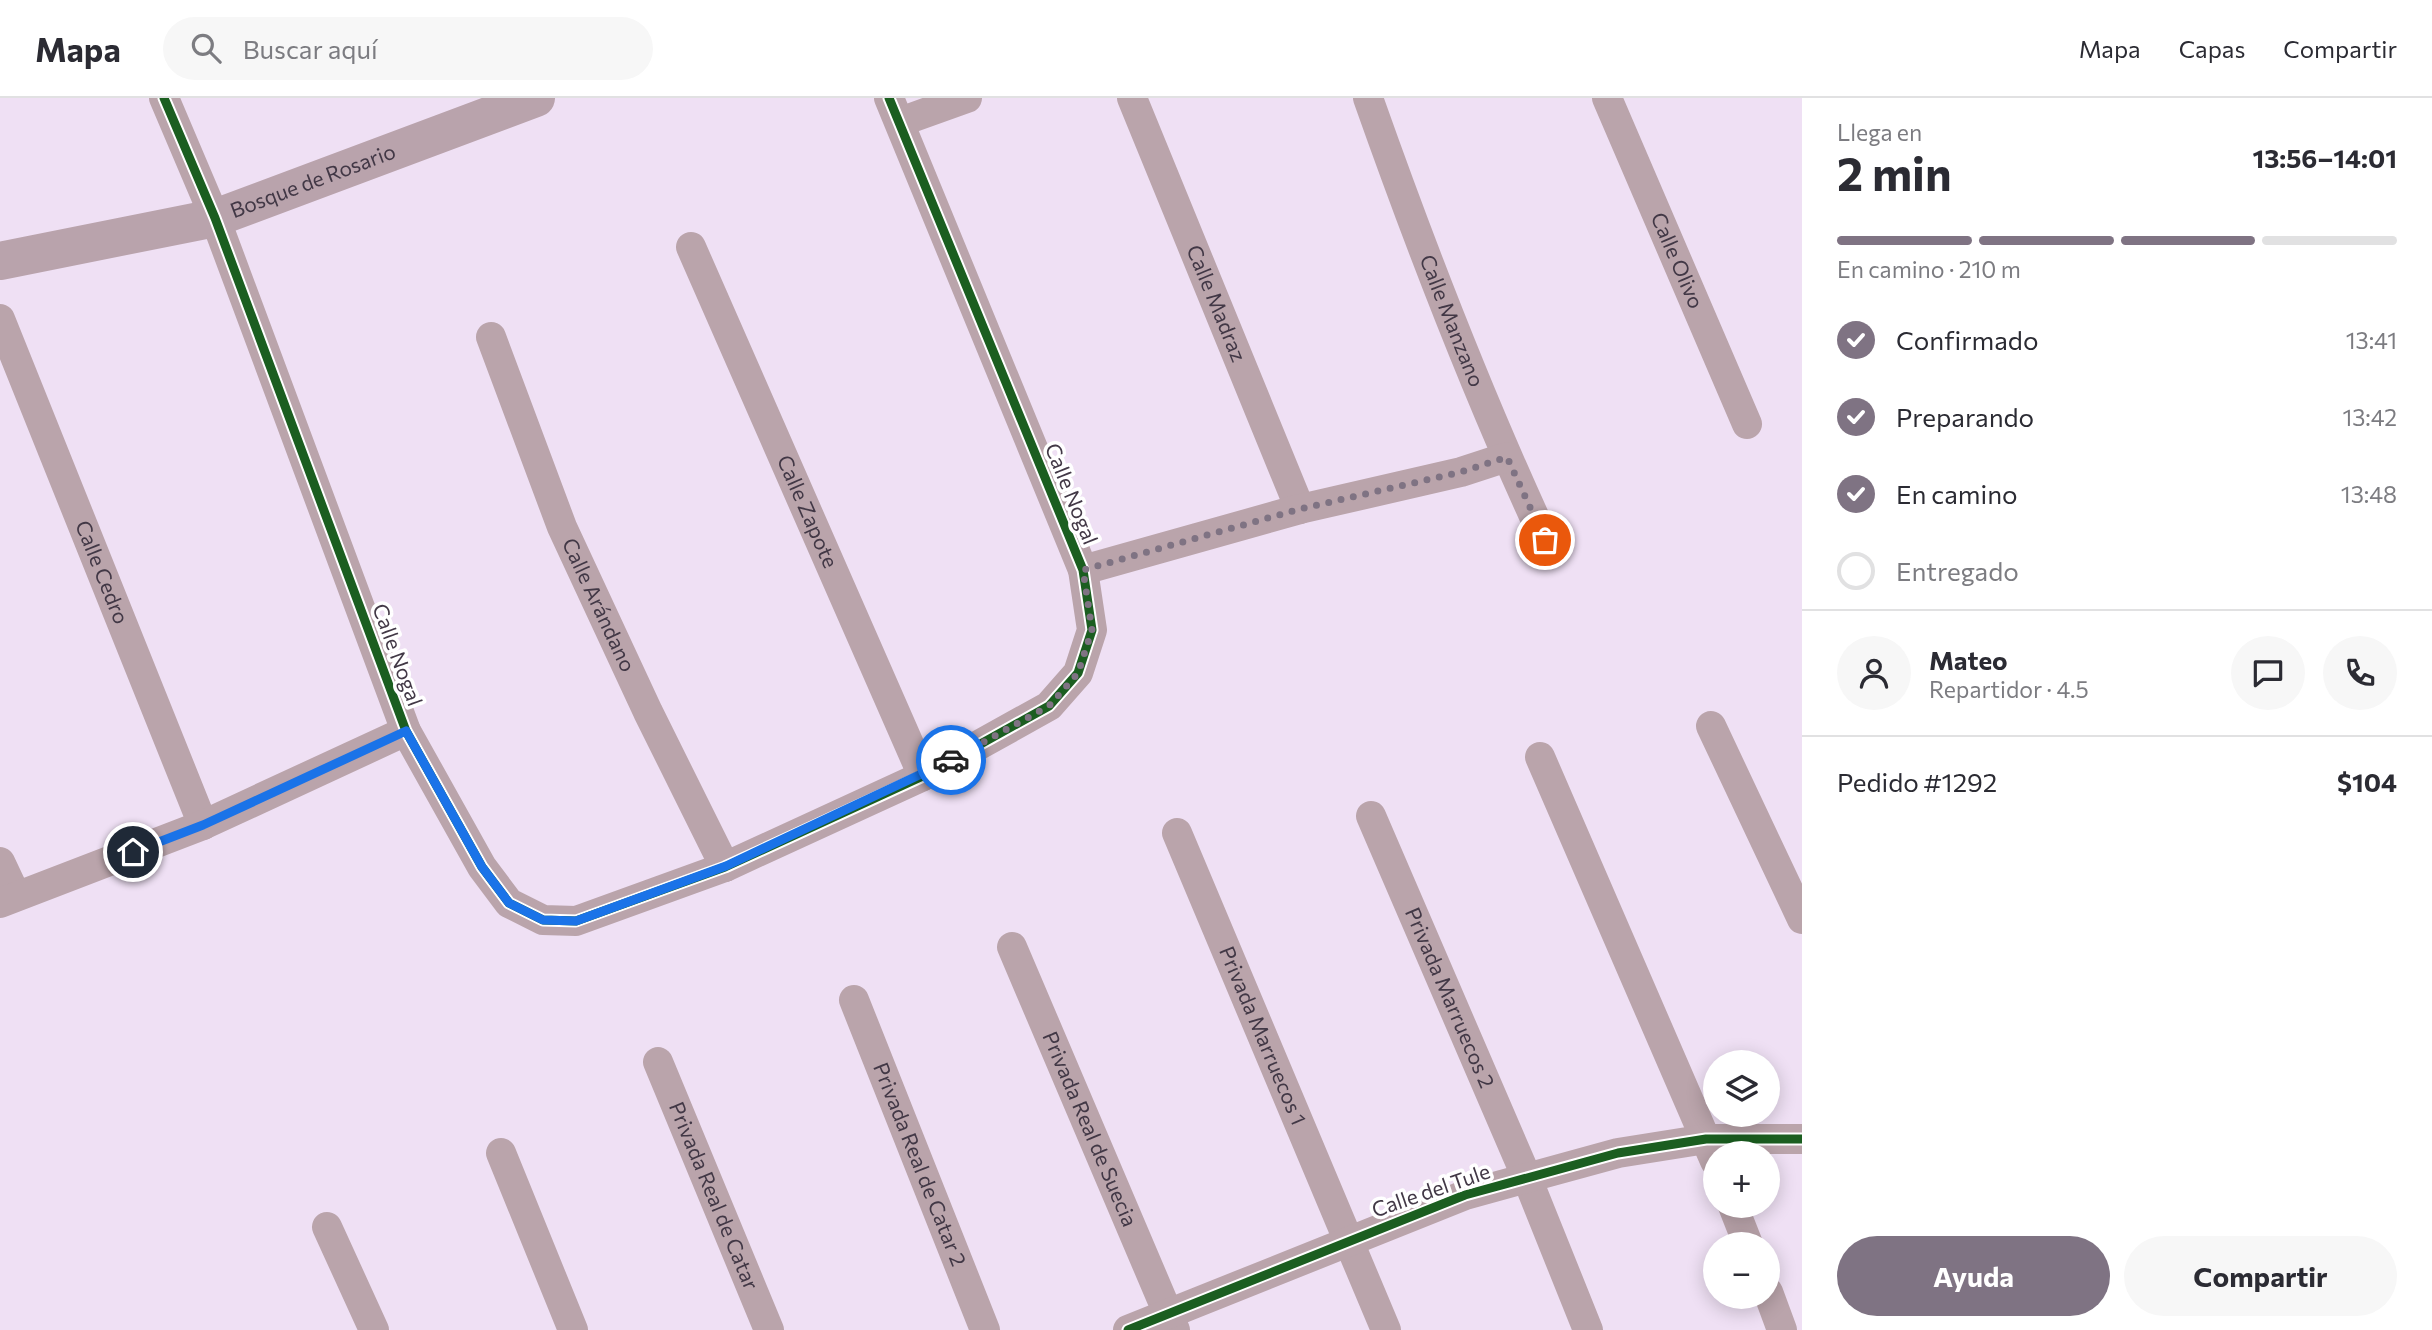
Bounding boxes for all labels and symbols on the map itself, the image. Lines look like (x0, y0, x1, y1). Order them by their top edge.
street label: Bosque de Rosario (226, 138, 399, 222)
street label: Calle Olivo (1647, 208, 1710, 312)
street label: Calle Madraz (1182, 241, 1252, 365)
street label: Calle Manzano (1415, 251, 1490, 390)
street label: Calle Nogal (1041, 439, 1104, 548)
street label: Calle Zapote (773, 451, 844, 571)
pin (1515, 510, 1575, 570)
street label: Calle Cedro (71, 516, 135, 627)
street label: Calle Arándano (558, 534, 641, 675)
street label: Calle Nogal (368, 600, 428, 709)
courier (916, 725, 986, 795)
pin (103, 822, 163, 882)
street label: Privada Marruecos 2 (1401, 903, 1501, 1091)
street label: Privada Marruecos 1 (1215, 942, 1312, 1128)
street label: Privada Real de Suecia (1038, 1027, 1143, 1230)
street label: Privada Real de Catar 2 (869, 1059, 972, 1269)
street label: Privada Real de Catar (665, 1098, 765, 1293)
street label: Calle del Tule (1368, 1158, 1493, 1222)

